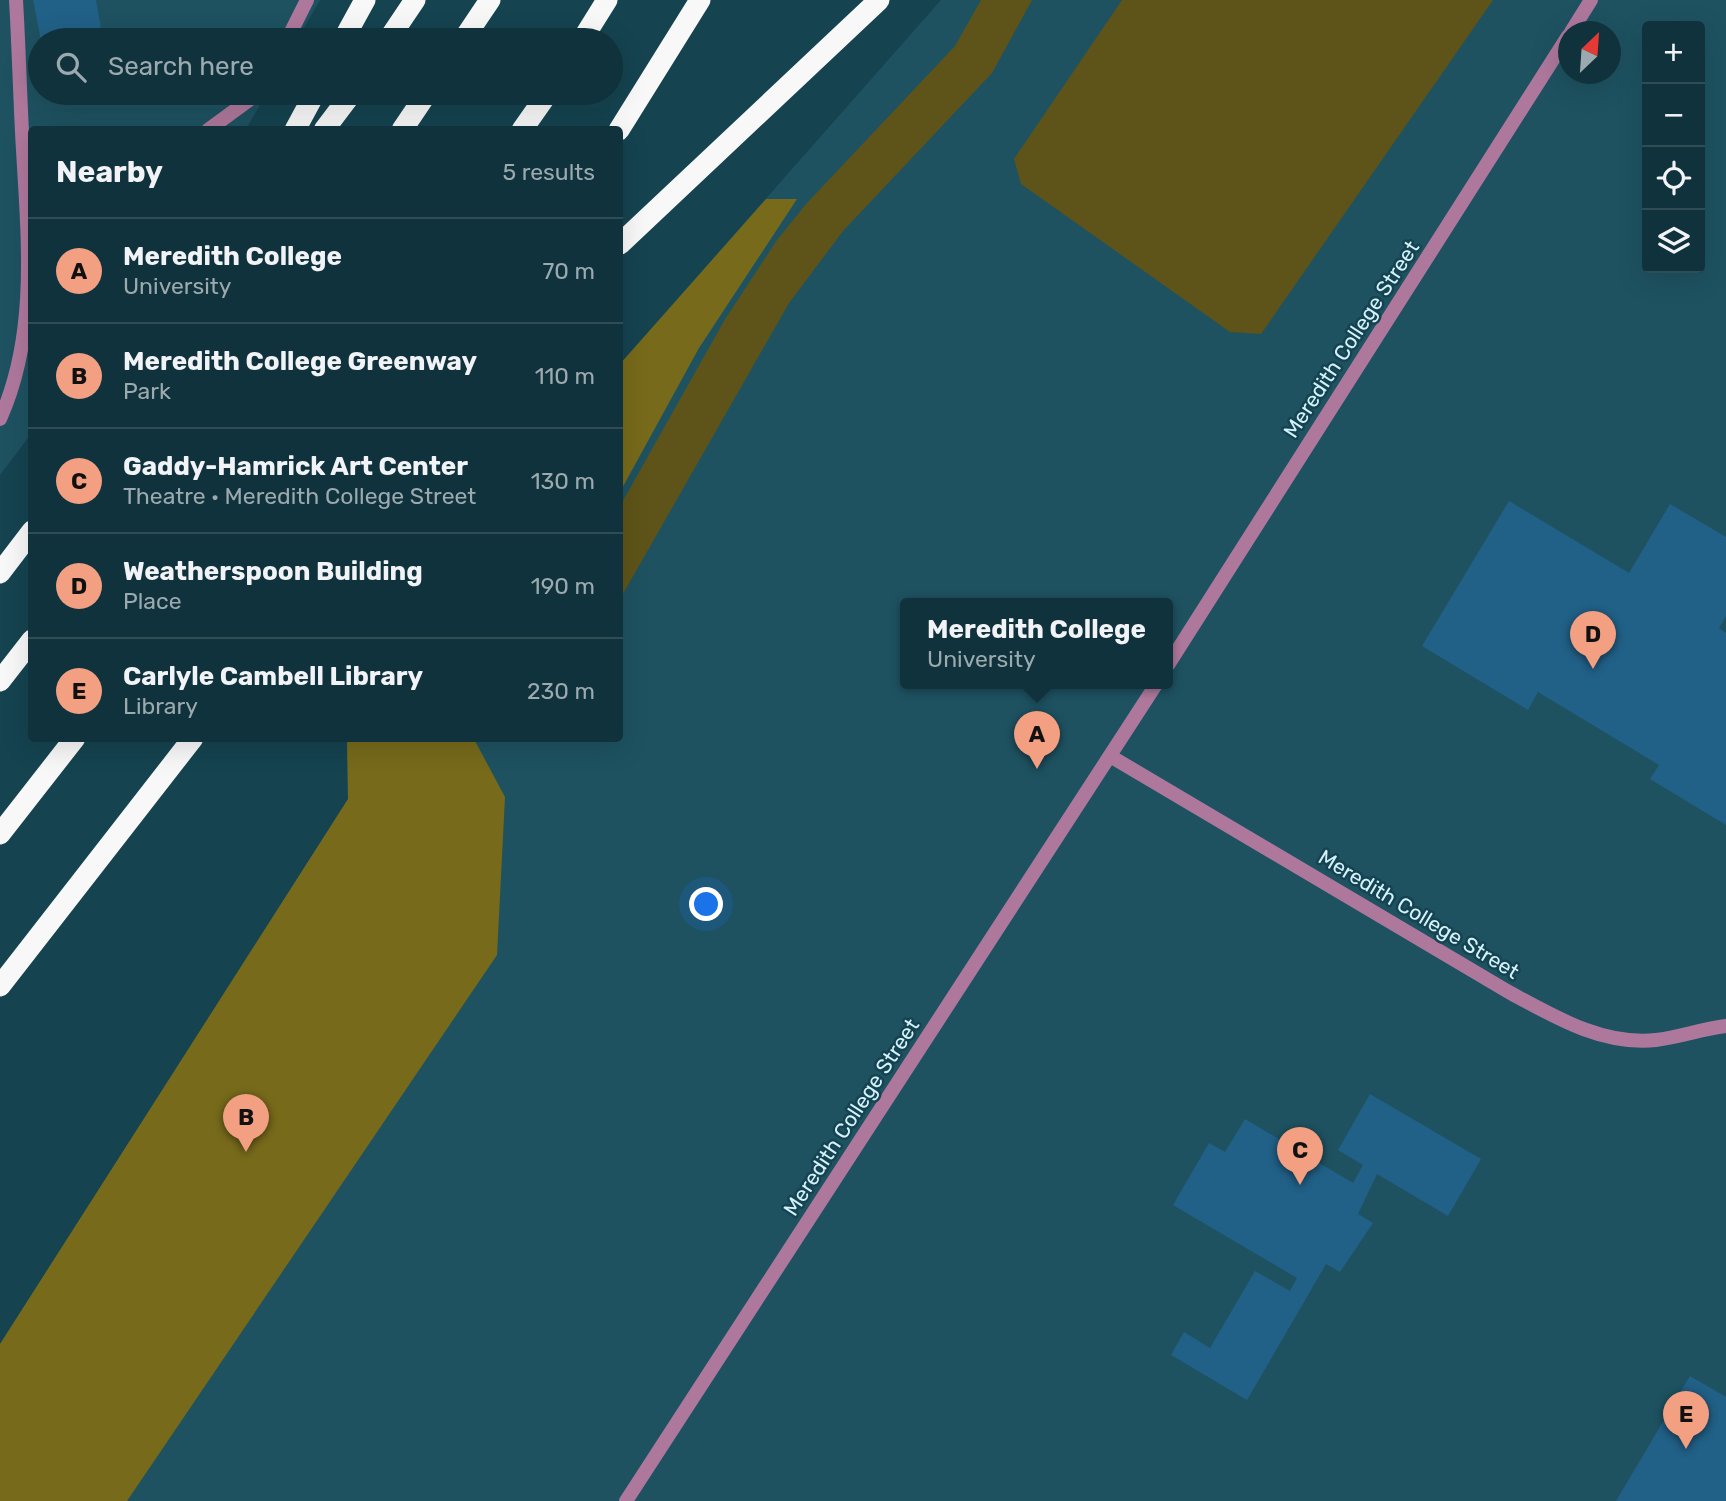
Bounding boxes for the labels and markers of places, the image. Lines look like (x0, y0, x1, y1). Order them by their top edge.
pin: D (1570, 611, 1616, 669)
pin: A (1014, 711, 1060, 769)
pin: B (223, 1094, 269, 1152)
pin: C (1277, 1127, 1323, 1185)
pin: E (1663, 1391, 1709, 1449)

